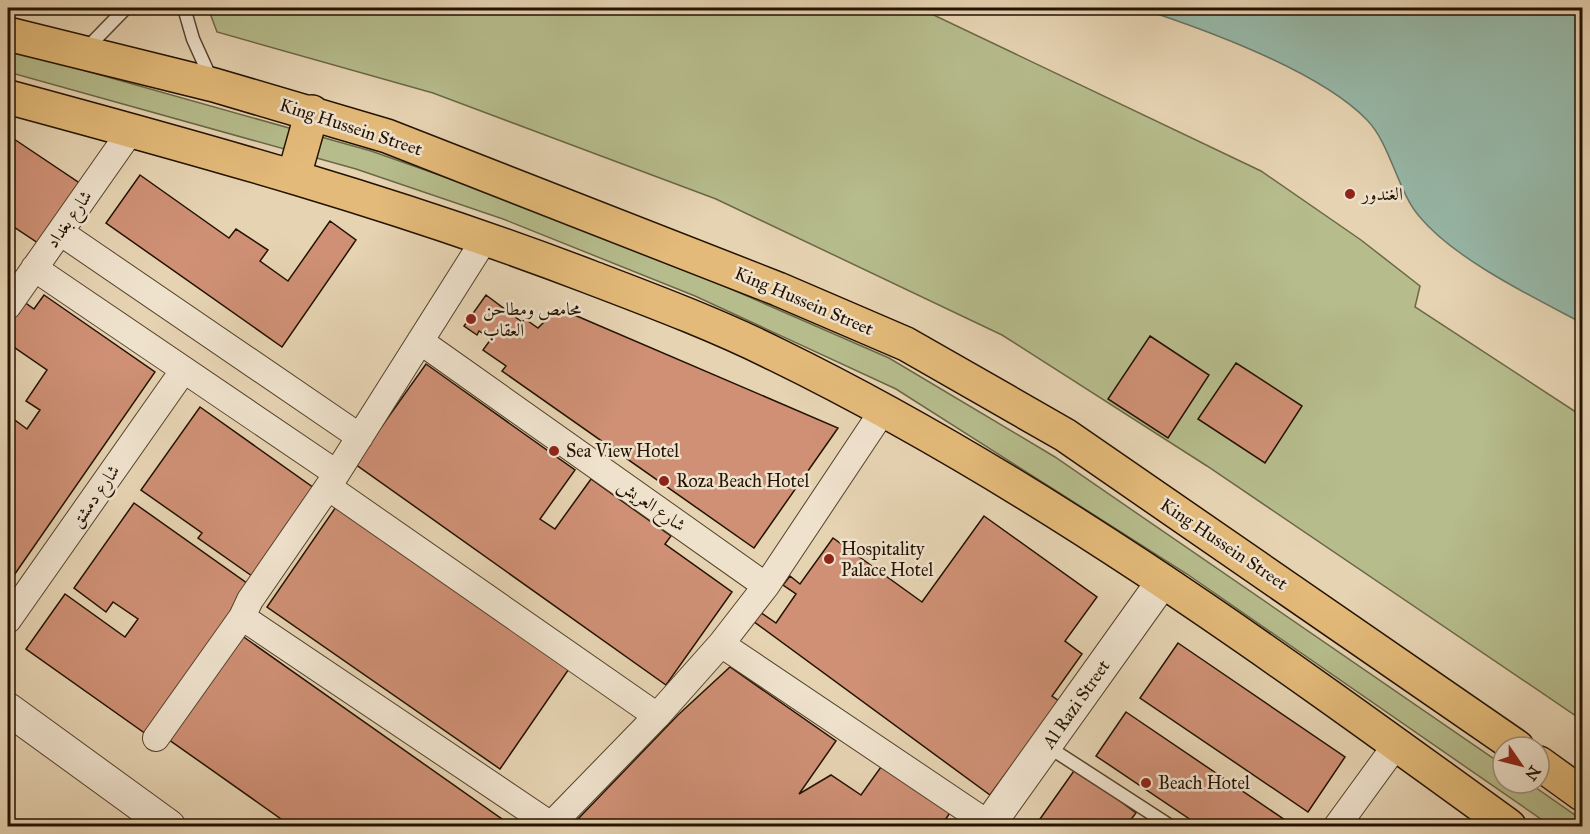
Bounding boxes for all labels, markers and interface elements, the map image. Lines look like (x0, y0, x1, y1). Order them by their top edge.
street label: King Hussein Street (277, 94, 426, 162)
place label: الغندور (1360, 183, 1403, 205)
street label: شارع بغداد (41, 186, 100, 254)
marker: الغندور (1343, 187, 1357, 201)
street label: King Hussein Street (731, 262, 877, 341)
place label: محامص ومطاحن العقاب (483, 298, 581, 341)
marker: محامص ومطاحن العقاب (464, 312, 478, 326)
place label: Sea View Hotel (566, 440, 679, 462)
marker: Sea View Hotel (547, 444, 561, 458)
street label: شارع دمشق (66, 460, 128, 534)
place label: Roza Beach Hotel (676, 470, 809, 492)
street label: شارع العريش (612, 474, 690, 540)
marker: Roza Beach Hotel (657, 474, 671, 488)
street label: King Hussein Street (1156, 493, 1292, 596)
place label: Hospitality Palace Hotel (841, 538, 933, 581)
marker: Hospitality Palace Hotel (822, 552, 836, 566)
street label: Al Razi Street (1037, 655, 1115, 753)
north arrow (1491, 735, 1551, 795)
text: N (1521, 762, 1545, 785)
place label: Beach Hotel (1158, 772, 1250, 794)
marker: Beach Hotel (1139, 776, 1153, 790)

